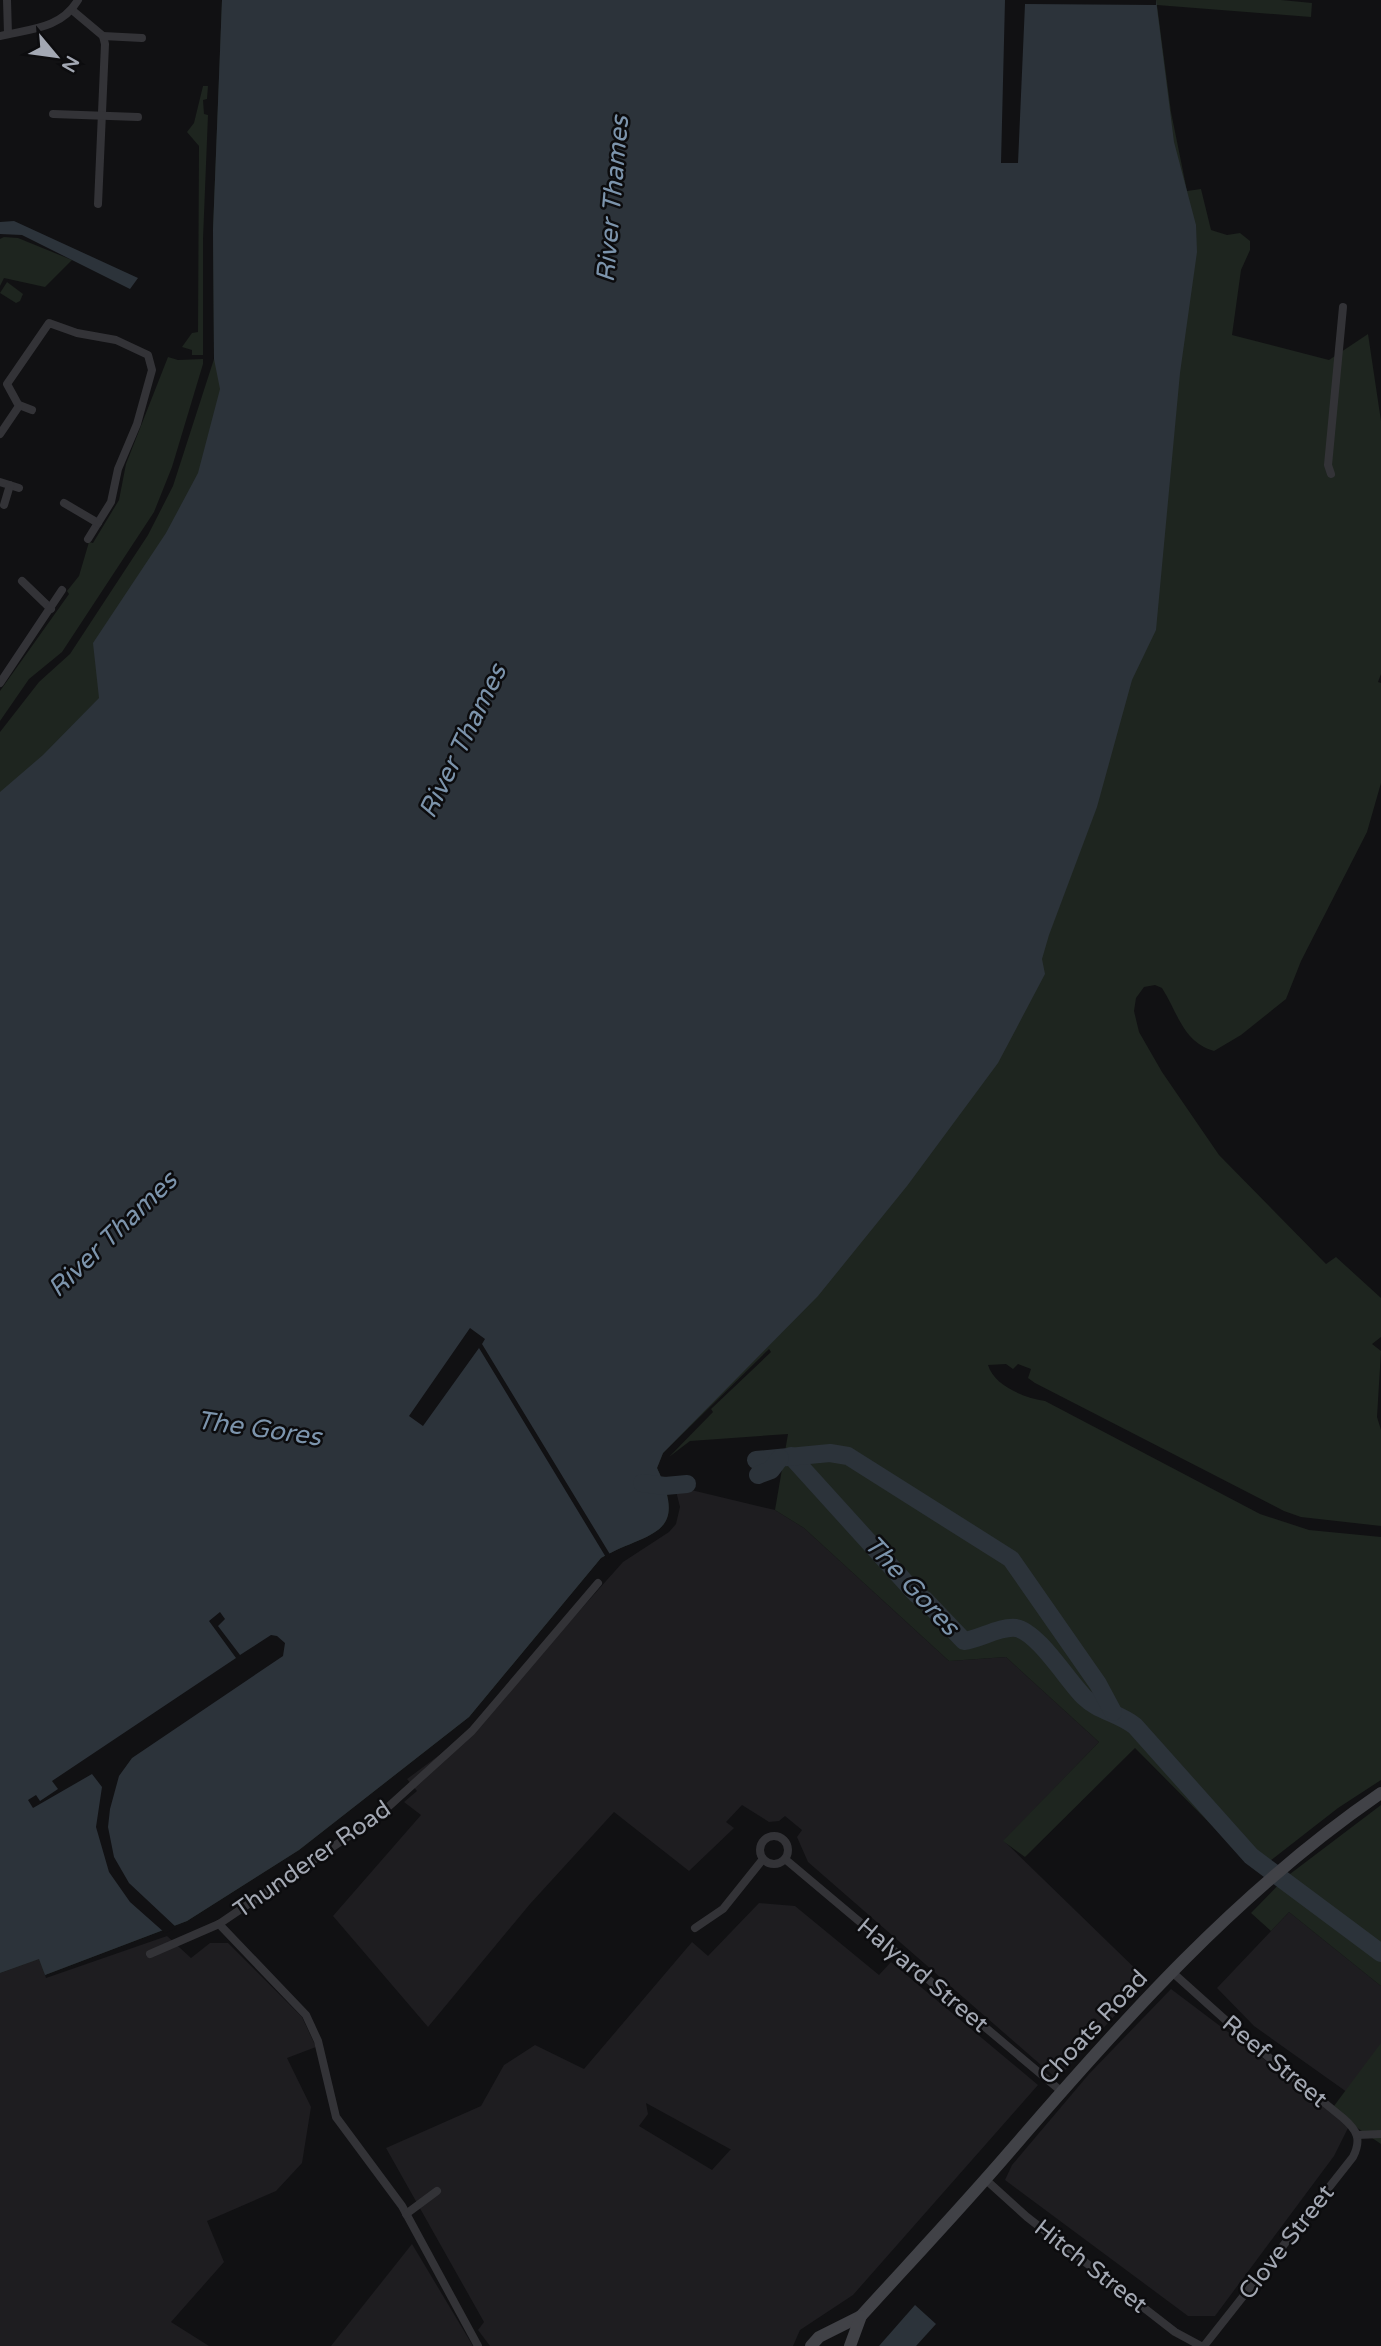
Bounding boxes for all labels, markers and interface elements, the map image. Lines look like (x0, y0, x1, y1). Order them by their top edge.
north arrow (21, 21, 91, 91)
text: N (57, 52, 83, 76)
water label: River Thames (590, 113, 635, 284)
water label: River Thames (412, 658, 514, 823)
water label: River Thames (41, 1164, 184, 1304)
water label: The Gores (195, 1404, 325, 1453)
water label: The Gores (858, 1529, 967, 1643)
street label: Thunderer Road (228, 1794, 396, 1924)
street label: Halyard Street (851, 1912, 994, 2039)
street label: Choats Road (1033, 1964, 1154, 2091)
street label: Reef Street (1216, 2009, 1333, 2114)
street label: Clove Street (1232, 2179, 1340, 2306)
street label: Hitch Street (1029, 2213, 1153, 2319)

